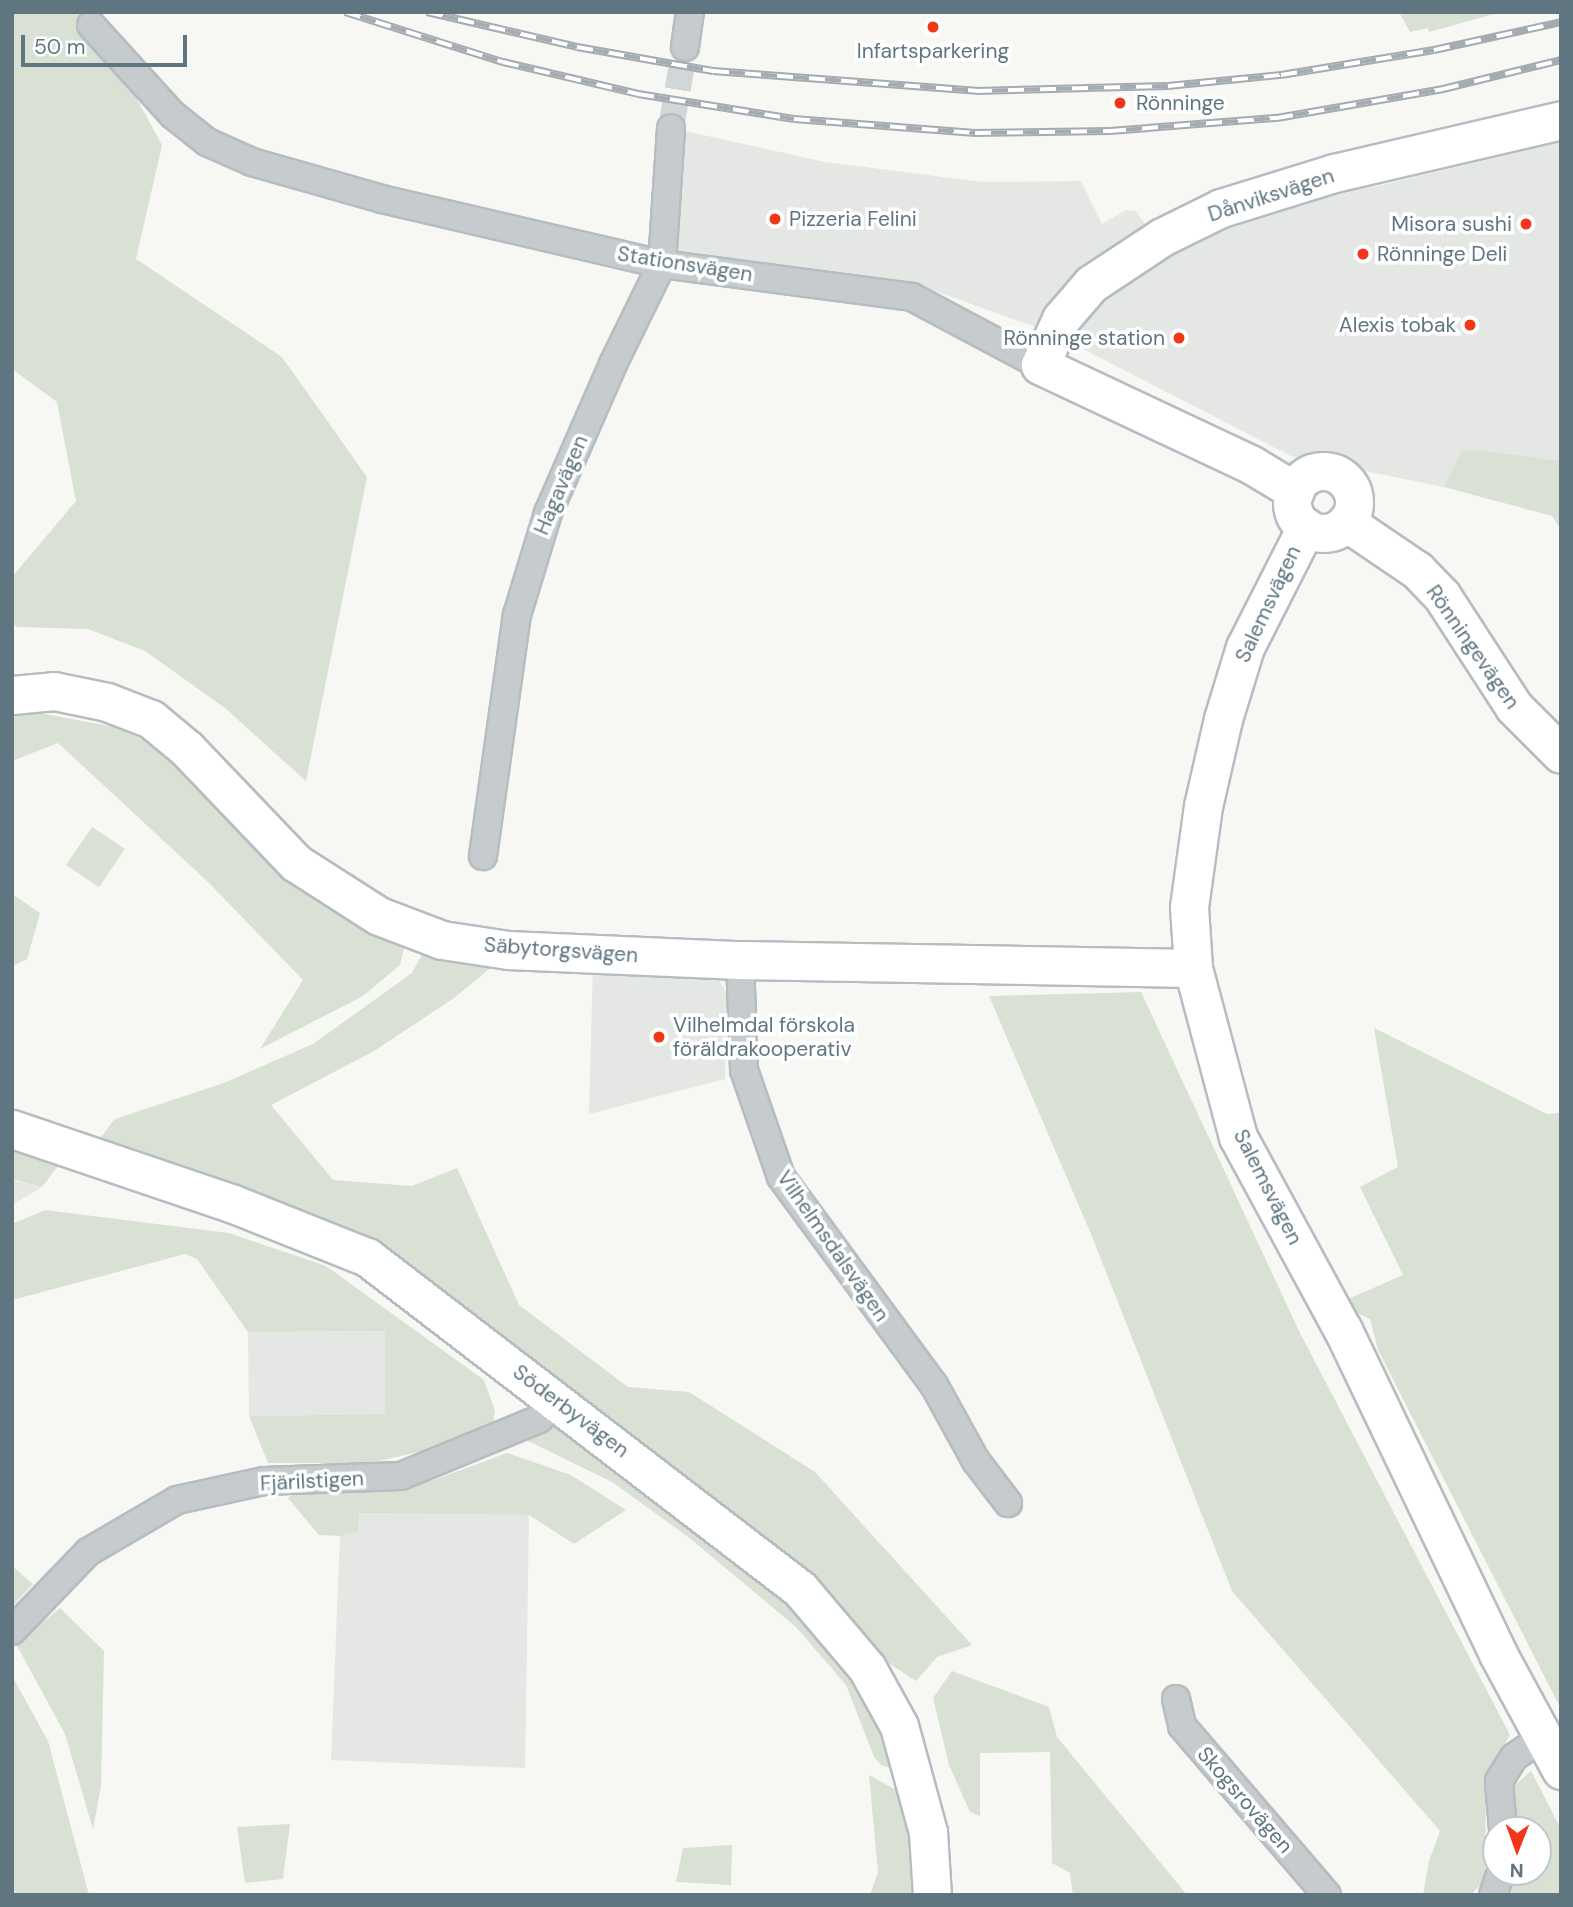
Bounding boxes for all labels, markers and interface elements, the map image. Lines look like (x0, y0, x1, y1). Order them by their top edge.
marker: Infartsparkering (925, 19, 941, 35)
scale bar (24, 21, 191, 65)
text: 50 m (34, 33, 85, 61)
place label: Infartsparkering (857, 38, 1009, 64)
place label: Rönninge (1136, 90, 1225, 116)
marker: Rönninge (1110, 93, 1130, 113)
street label: Dånviksvägen (1205, 163, 1337, 227)
place label: Pizzeria Felini (789, 206, 917, 232)
marker: Pizzeria Felini (767, 211, 783, 227)
place label: Misora sushi (1391, 211, 1512, 237)
marker: Misora sushi (1518, 216, 1534, 232)
street label: Stationsvägen (616, 241, 754, 287)
place label: Rönninge Deli (1377, 241, 1507, 267)
marker: Rönninge Deli (1355, 246, 1371, 262)
place label: Alexis tobak (1339, 312, 1456, 338)
marker: Alexis tobak (1462, 317, 1478, 333)
place label: Rönninge station (1003, 325, 1165, 351)
marker: Rönninge station (1171, 330, 1187, 346)
street label: Hagavägen (529, 431, 593, 539)
street label: Salemsvägen (1230, 542, 1306, 666)
street label: Rönningevägen (1421, 580, 1525, 714)
street label: Säbytorgsvägen (483, 932, 639, 968)
place label: Vilhelmdal förskola föräldrakooperativ (673, 1012, 855, 1062)
marker: Vilhelmdal förskola föräldrakooperativ (651, 1029, 667, 1045)
street label: Salemsvägen (1228, 1125, 1308, 1249)
street label: Vilhelmsdalsvägen (772, 1166, 894, 1326)
street label: Söderbyvägen (508, 1359, 634, 1463)
street label: Fjärilstigen (259, 1466, 365, 1496)
street label: Skogsrovägen (1192, 1742, 1298, 1858)
north arrow (1482, 1816, 1552, 1886)
text: N (1510, 1858, 1524, 1883)

